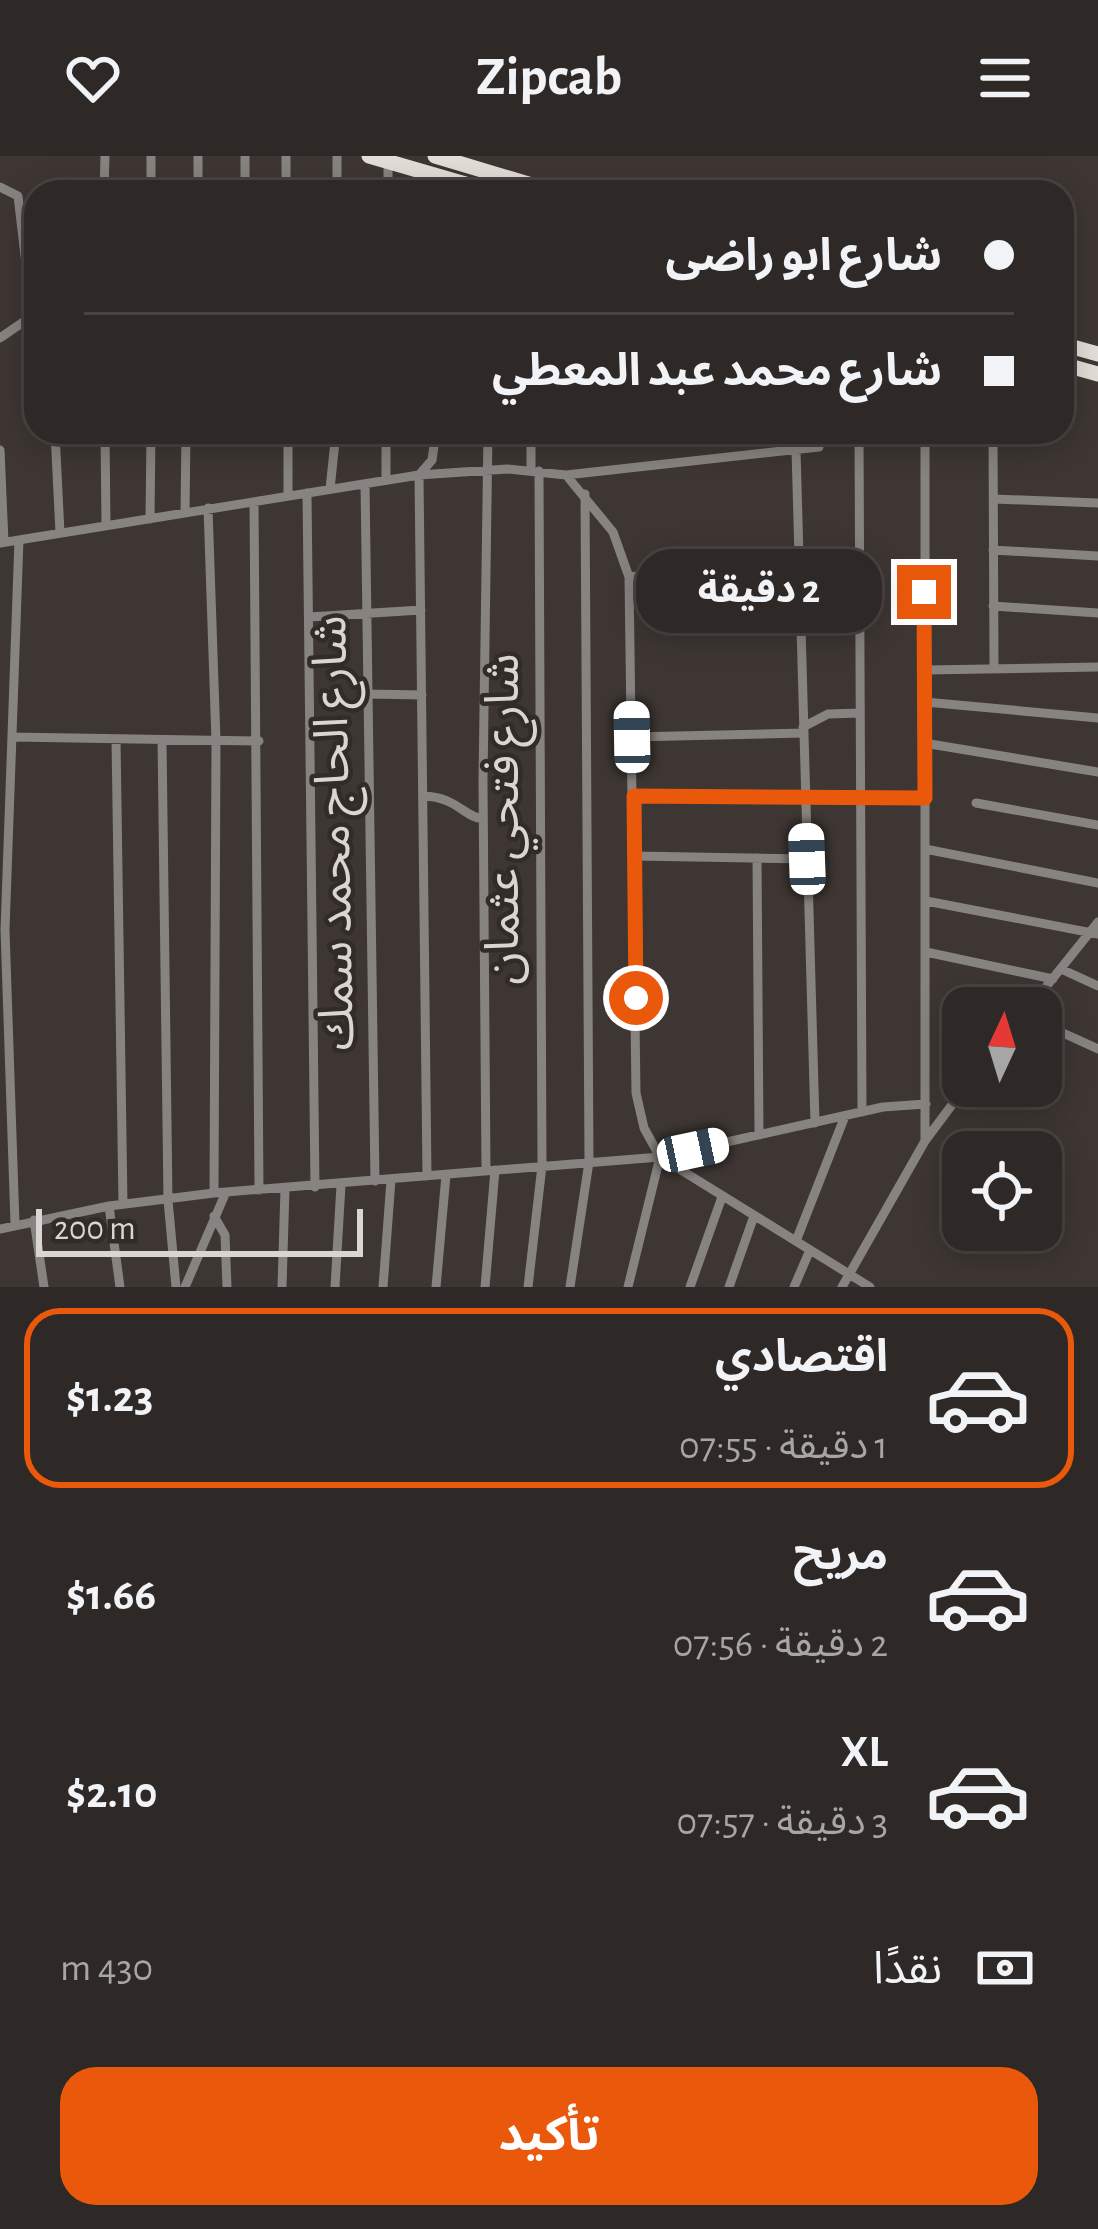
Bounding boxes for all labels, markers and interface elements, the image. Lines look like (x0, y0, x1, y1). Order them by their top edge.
icon: heart (60, 45, 126, 111)
icon: menu (972, 45, 1038, 111)
text: Zipcab (476, 51, 622, 105)
text: شارع ابو راضى (666, 234, 942, 279)
text: شارع محمد عبد المعطي (492, 349, 942, 394)
callout: 2 دقيقة (636, 550, 882, 634)
route end (897, 565, 951, 619)
text: 2 دقيقة (698, 571, 820, 610)
street label: شارع الحاج محمد سمك (307, 615, 372, 1051)
street label: شارع فتحي عثمان (480, 653, 538, 985)
car (613, 701, 651, 773)
car (788, 822, 826, 896)
route start (609, 971, 663, 1025)
north arrow (942, 987, 1062, 1107)
map controls (942, 987, 1062, 1251)
car (654, 1125, 732, 1175)
button: locate (942, 1131, 1062, 1251)
scale bar (36, 1203, 363, 1256)
text: 200 m (54, 1213, 136, 1246)
text: اقتصادي (715, 1335, 888, 1380)
icon: car (924, 1344, 1032, 1452)
text: $1.23 (66, 1375, 153, 1420)
text: 1 دقيقة · 07:55 (679, 1427, 888, 1466)
text: مريح (793, 1533, 888, 1578)
icon: car (924, 1542, 1032, 1650)
text: $1.66 (66, 1573, 156, 1618)
text: 2 دقيقة · 07:56 (673, 1625, 888, 1664)
text: XL (840, 1730, 888, 1775)
icon: car (924, 1740, 1032, 1848)
text: $2.10 (66, 1771, 157, 1816)
text: 3 دقيقة · 07:57 (676, 1803, 888, 1842)
icon: cash (972, 1935, 1038, 2001)
text: نقدًا (873, 1947, 942, 1992)
text: 430 m (60, 1949, 153, 1988)
button: تأكيد (60, 2067, 1038, 2205)

